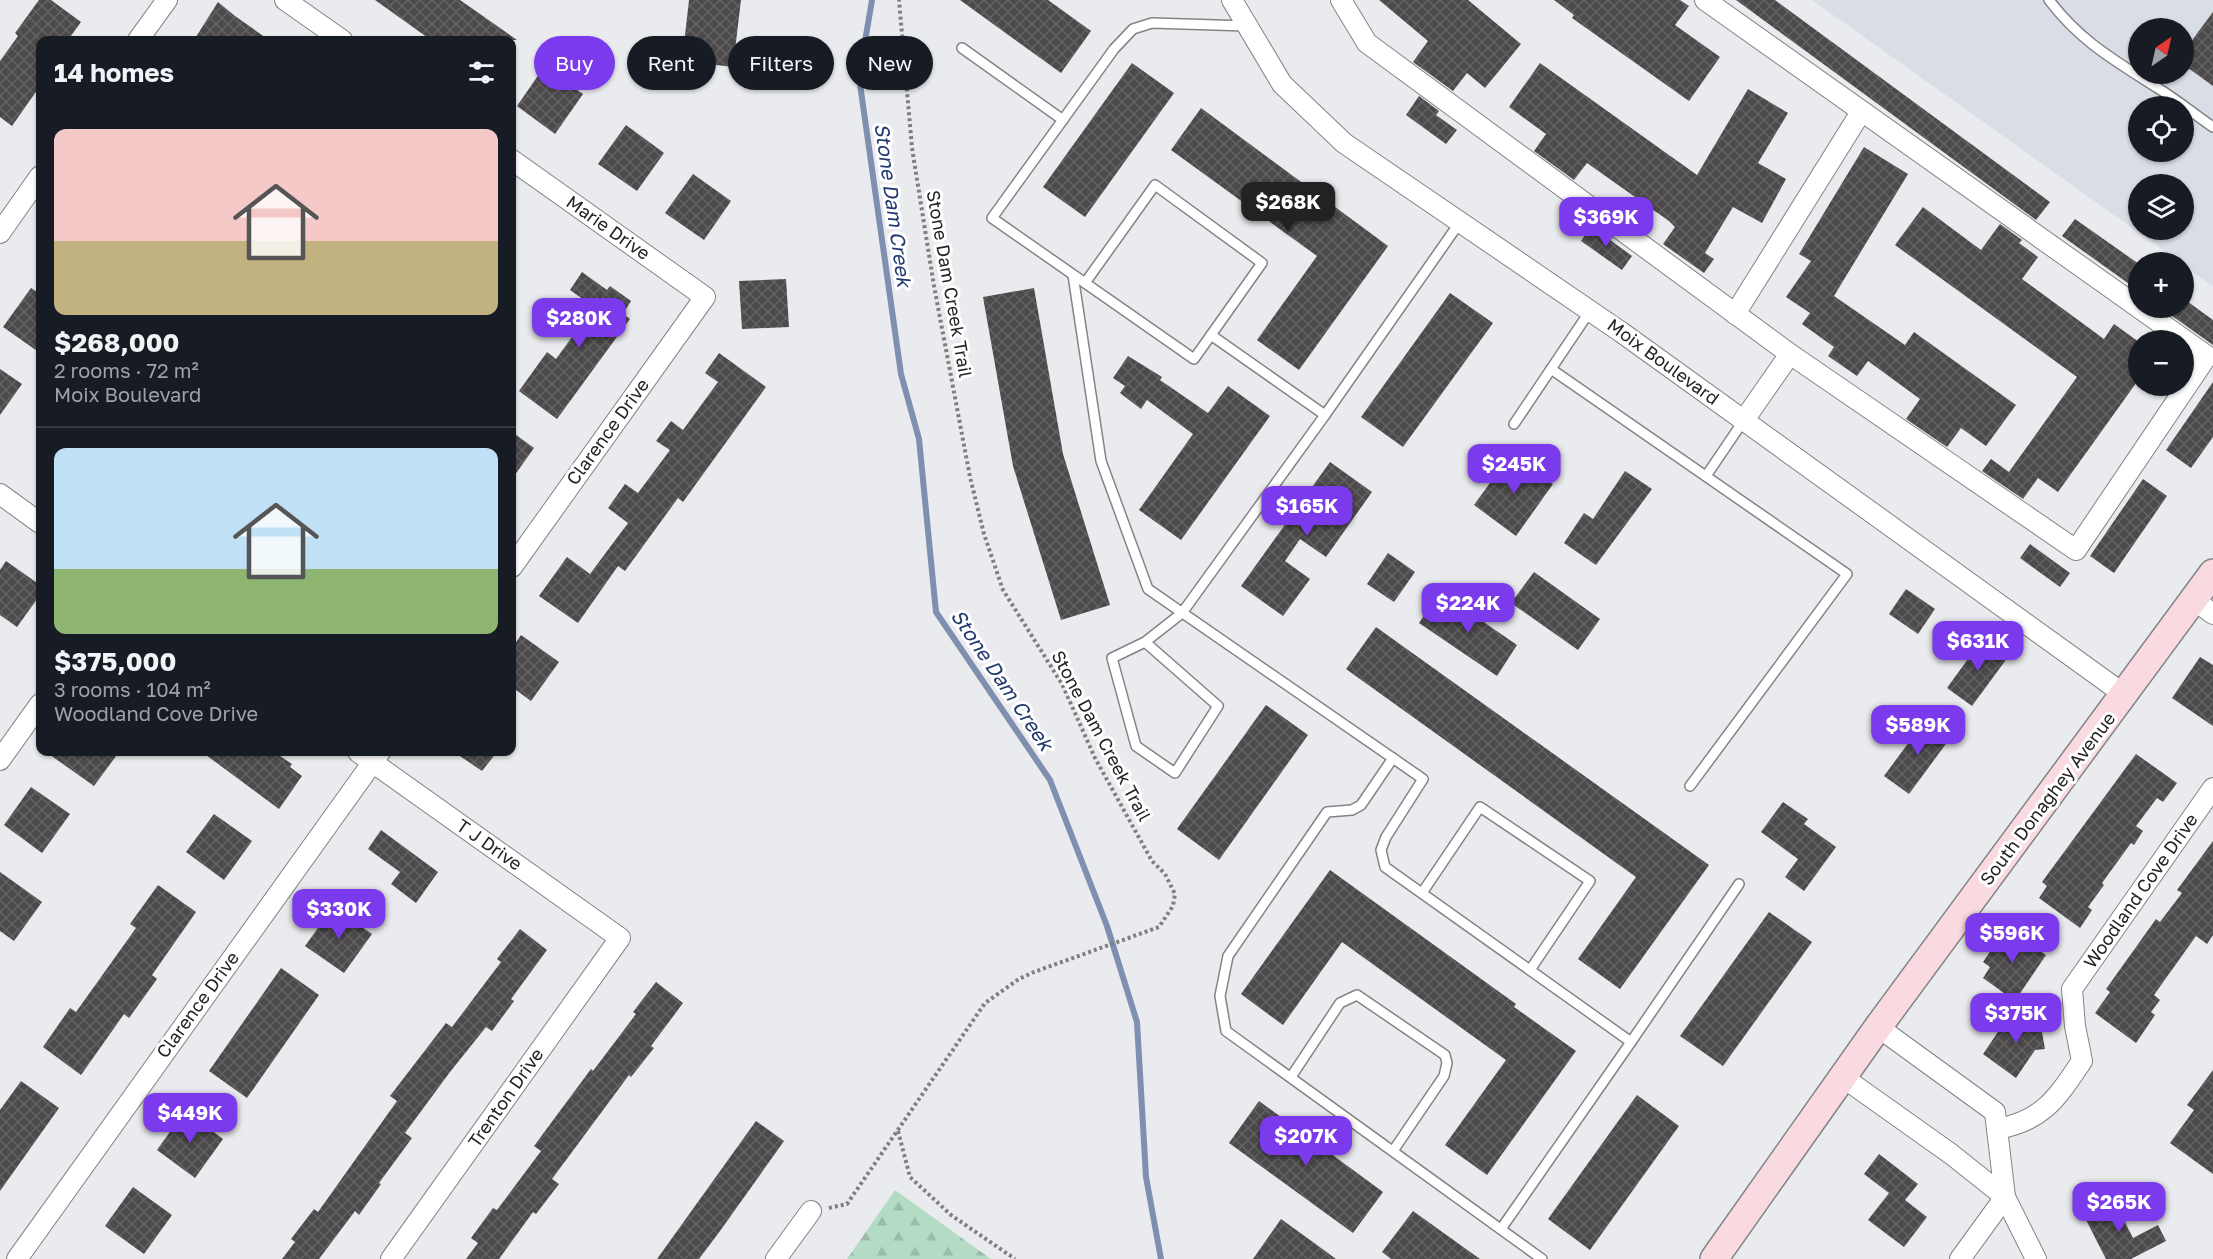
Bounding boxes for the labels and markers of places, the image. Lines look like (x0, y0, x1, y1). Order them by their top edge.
pin: $268K (1246, 182, 1330, 233)
pin: $369K (1564, 197, 1648, 248)
pin: $280K (537, 298, 621, 349)
pin: $245K (1472, 444, 1556, 495)
pin: $165K (1265, 486, 1349, 537)
pin: $224K (1426, 583, 1510, 634)
pin: $631K (1936, 621, 2020, 672)
pin: $589K (1876, 705, 1960, 756)
pin: $330K (297, 889, 381, 940)
pin: $596K (1970, 913, 2054, 964)
pin: $375K (1974, 993, 2058, 1044)
pin: $449K (148, 1093, 232, 1144)
pin: $207K (1264, 1116, 1348, 1167)
pin: $265K (2077, 1182, 2161, 1233)

